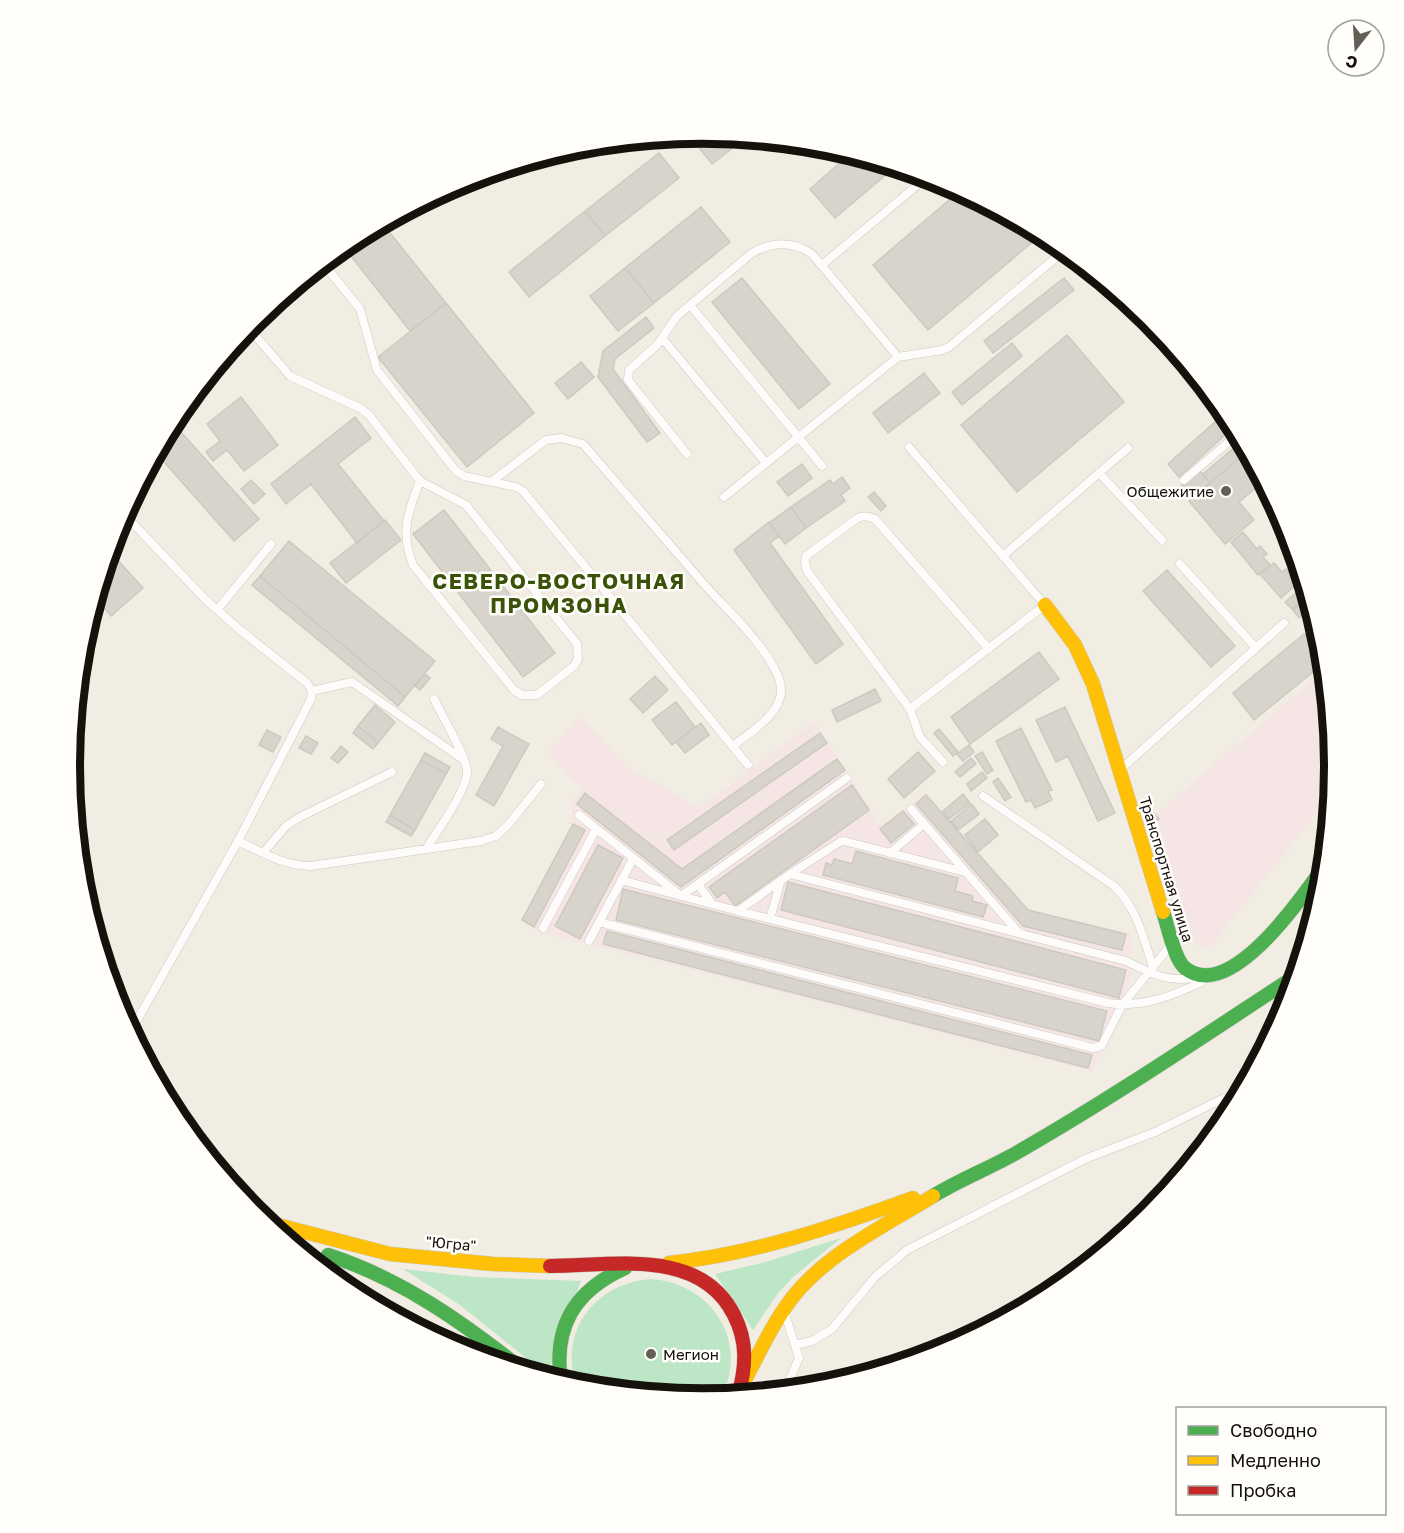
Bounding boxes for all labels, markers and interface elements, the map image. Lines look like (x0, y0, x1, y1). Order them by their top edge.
north arrow (1326, 18, 1386, 78)
text: С (1343, 51, 1360, 74)
place label: Общежитие (1127, 482, 1214, 500)
marker: Общежитие (1219, 484, 1233, 498)
district label: СЕВЕРО-ВОСТОЧНАЯ ПРОМЗОНА (432, 568, 686, 618)
street label: Транспортная улица (1136, 794, 1198, 944)
street label: "Югра" (425, 1232, 477, 1254)
place label: Мегион (663, 1345, 719, 1363)
marker: Мегион (644, 1347, 658, 1361)
legend (1176, 1407, 1386, 1515)
text: Свободно (1230, 1419, 1317, 1441)
text: Медленно (1230, 1449, 1321, 1471)
text: Пробка (1230, 1479, 1296, 1501)

